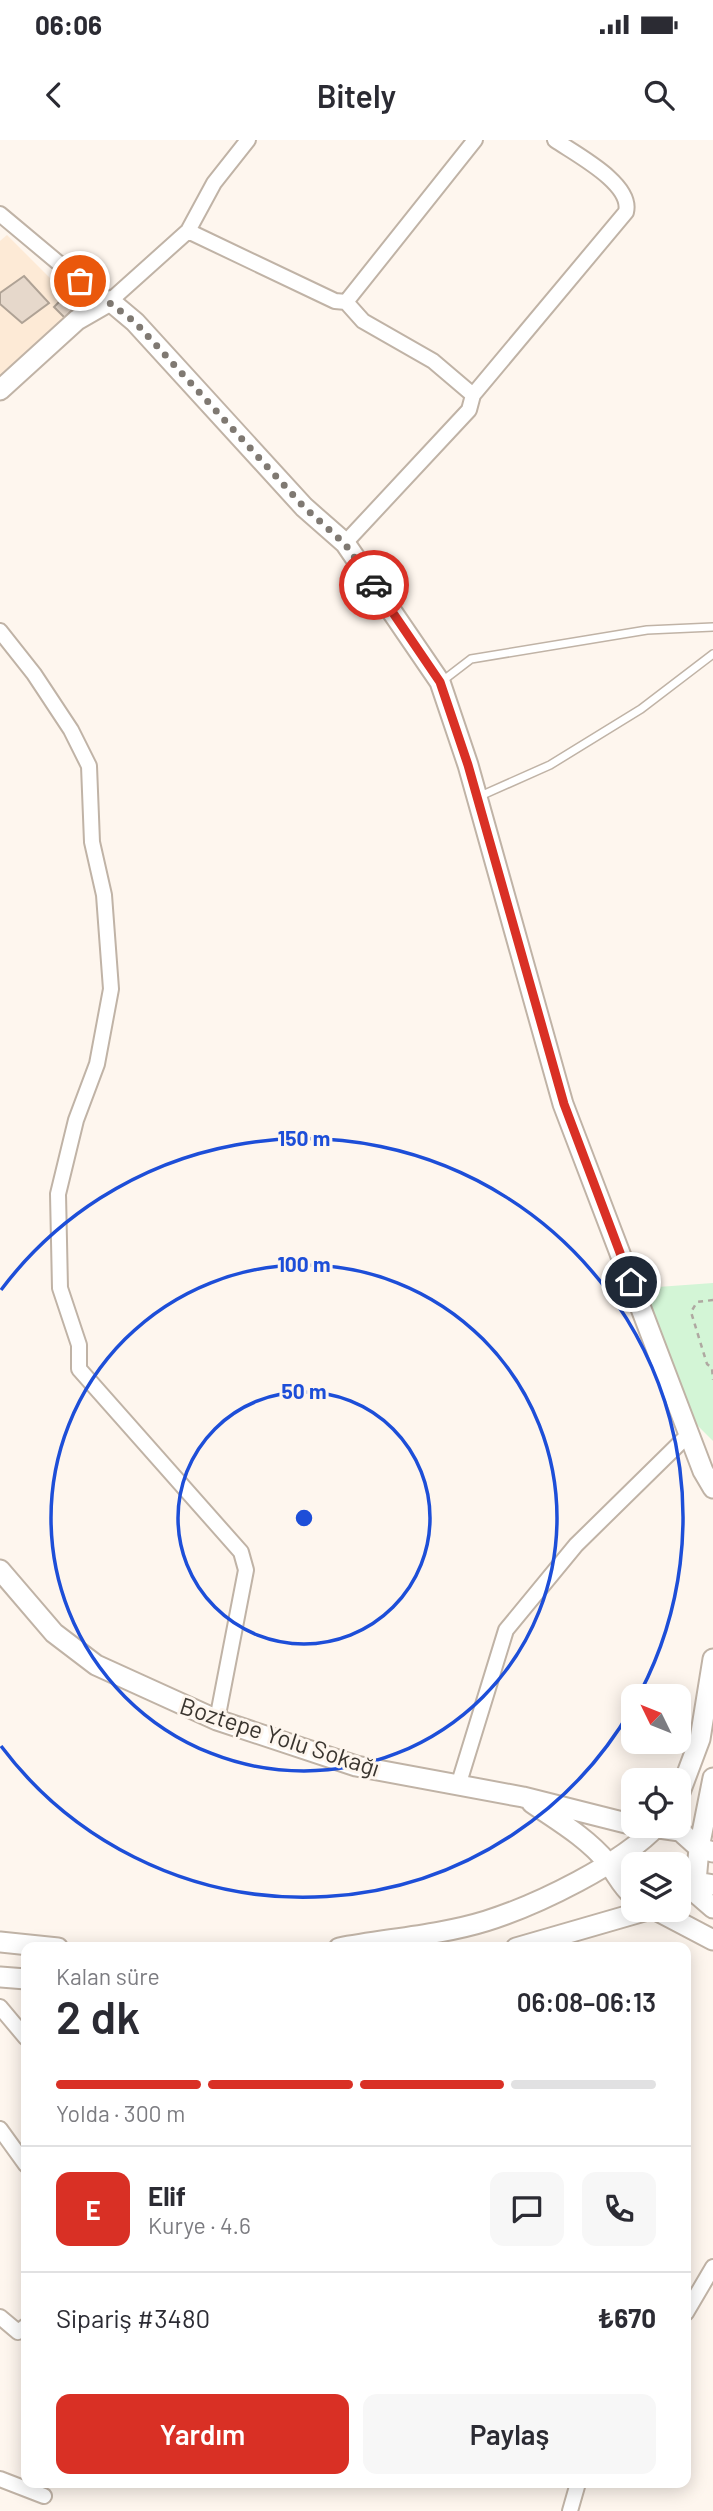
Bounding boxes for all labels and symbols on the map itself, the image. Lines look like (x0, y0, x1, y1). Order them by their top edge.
pin (50, 251, 110, 311)
courier (339, 550, 409, 620)
text: 150 m (278, 1125, 330, 1150)
text: 100 m (277, 1251, 331, 1276)
pin (601, 1252, 661, 1312)
text: 50 m (281, 1378, 327, 1403)
centre of rings (292, 1506, 316, 1530)
north arrow (621, 1684, 691, 1754)
street label: Boztepe Yolu Sokağı (177, 1690, 383, 1782)

